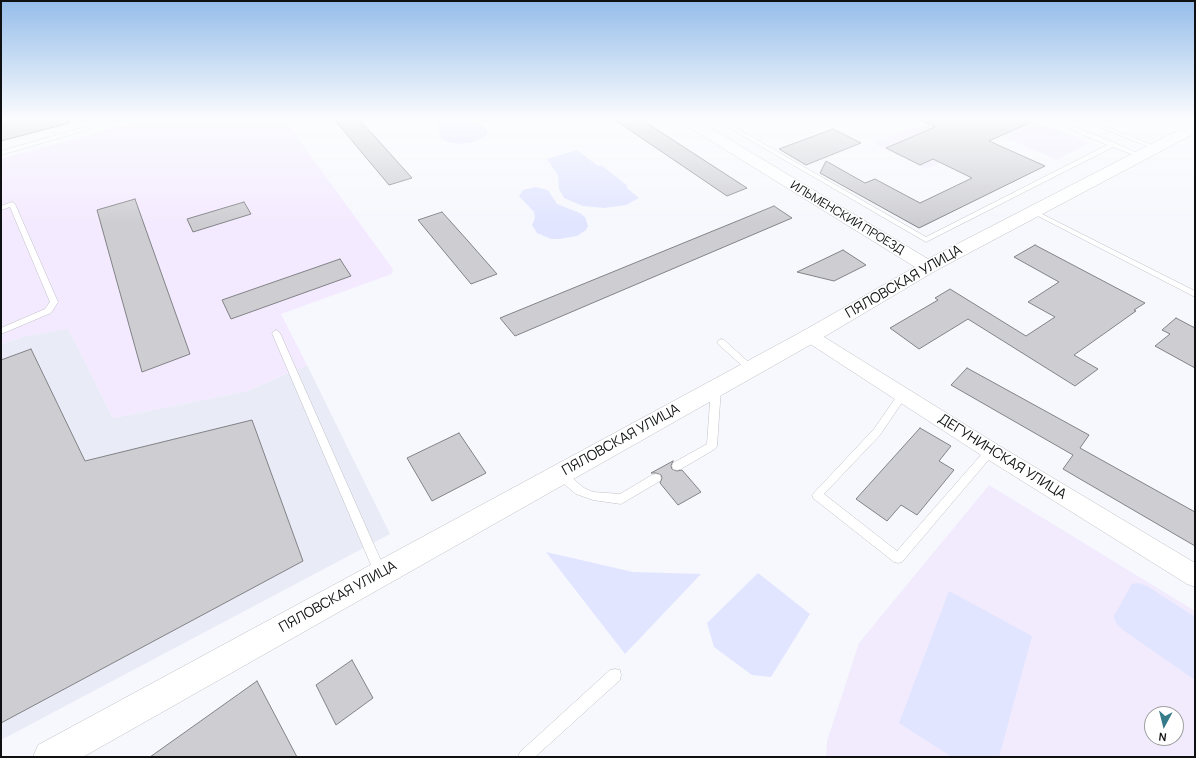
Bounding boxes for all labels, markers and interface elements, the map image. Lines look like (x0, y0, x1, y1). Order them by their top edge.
street label: ИЛЬМЕНСКИЙ ПРОЕЗД (787, 178, 907, 258)
street label: ПЯЛОВСКАЯ УЛИЦА (843, 242, 965, 322)
street label: ПЯЛОВСКАЯ УЛИЦА (559, 401, 683, 479)
street label: ДЕГУНИНСКАЯ УЛИЦА (935, 411, 1069, 503)
street label: ПЯЛОВСКАЯ УЛИЦА (276, 558, 400, 636)
north arrow (1144, 706, 1184, 746)
text: N (1158, 729, 1167, 745)

